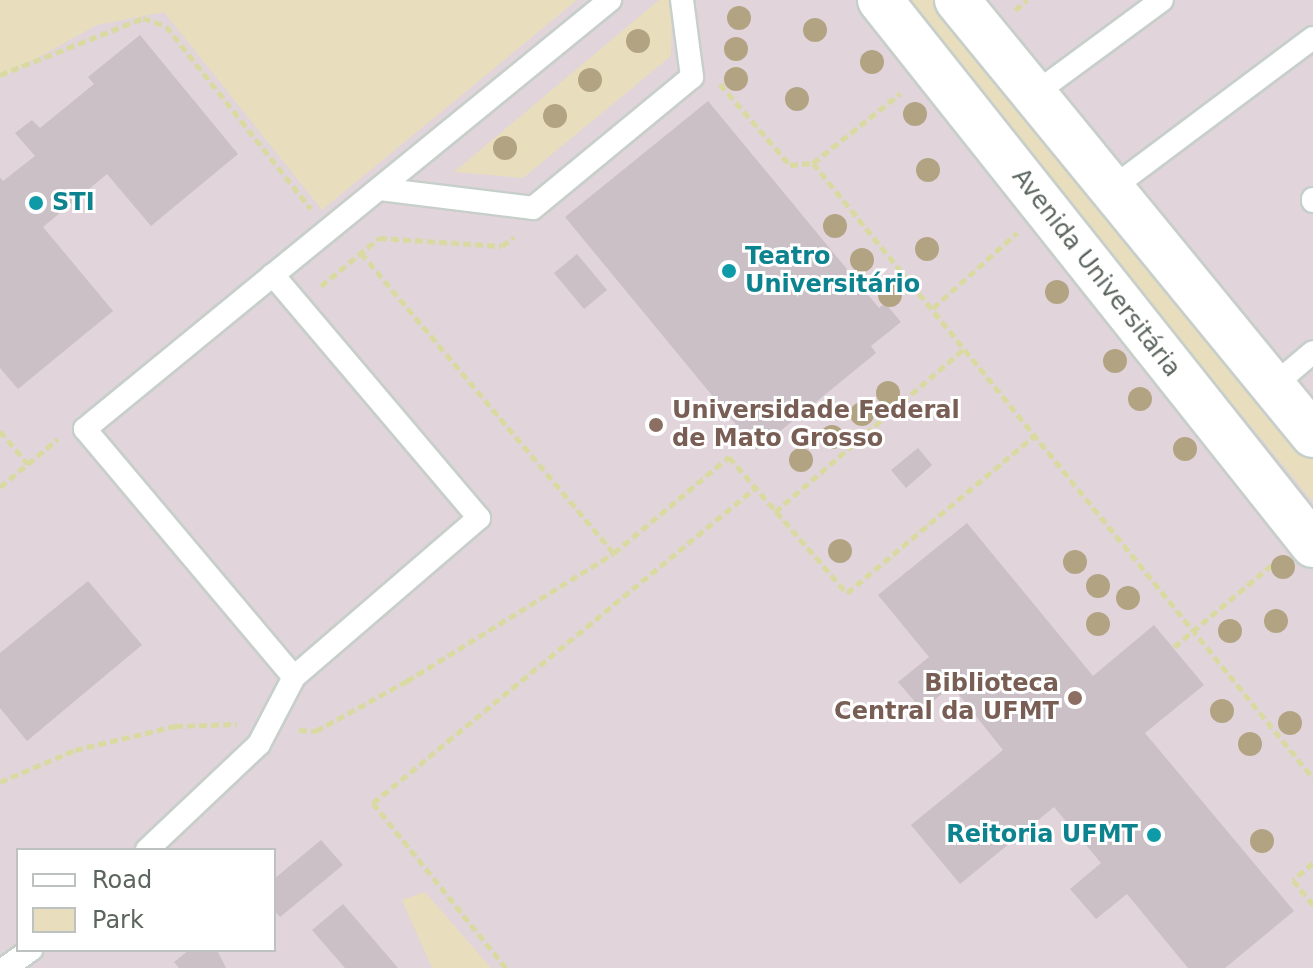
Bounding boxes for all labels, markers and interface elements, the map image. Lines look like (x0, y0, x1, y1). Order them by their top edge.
street label: Avenida Universitária (1006, 163, 1186, 383)
place label: STI (52, 189, 95, 217)
marker: STI (27, 194, 45, 212)
place label: Teatro Universitário (745, 243, 920, 299)
marker: Teatro Universitário (720, 262, 738, 280)
place label: Universidade Federal de Mato Grosso (672, 397, 960, 453)
marker: Universidade Federal de Mato Grosso (647, 416, 665, 434)
place label: Biblioteca Central da UFMT (834, 670, 1059, 726)
marker: Biblioteca Central da UFMT (1066, 689, 1084, 707)
place label: Reitoria UFMT (946, 821, 1138, 849)
marker: Reitoria UFMT (1145, 826, 1163, 844)
legend (16, 848, 276, 952)
text: Road (92, 866, 152, 894)
text: Park (92, 906, 144, 934)

